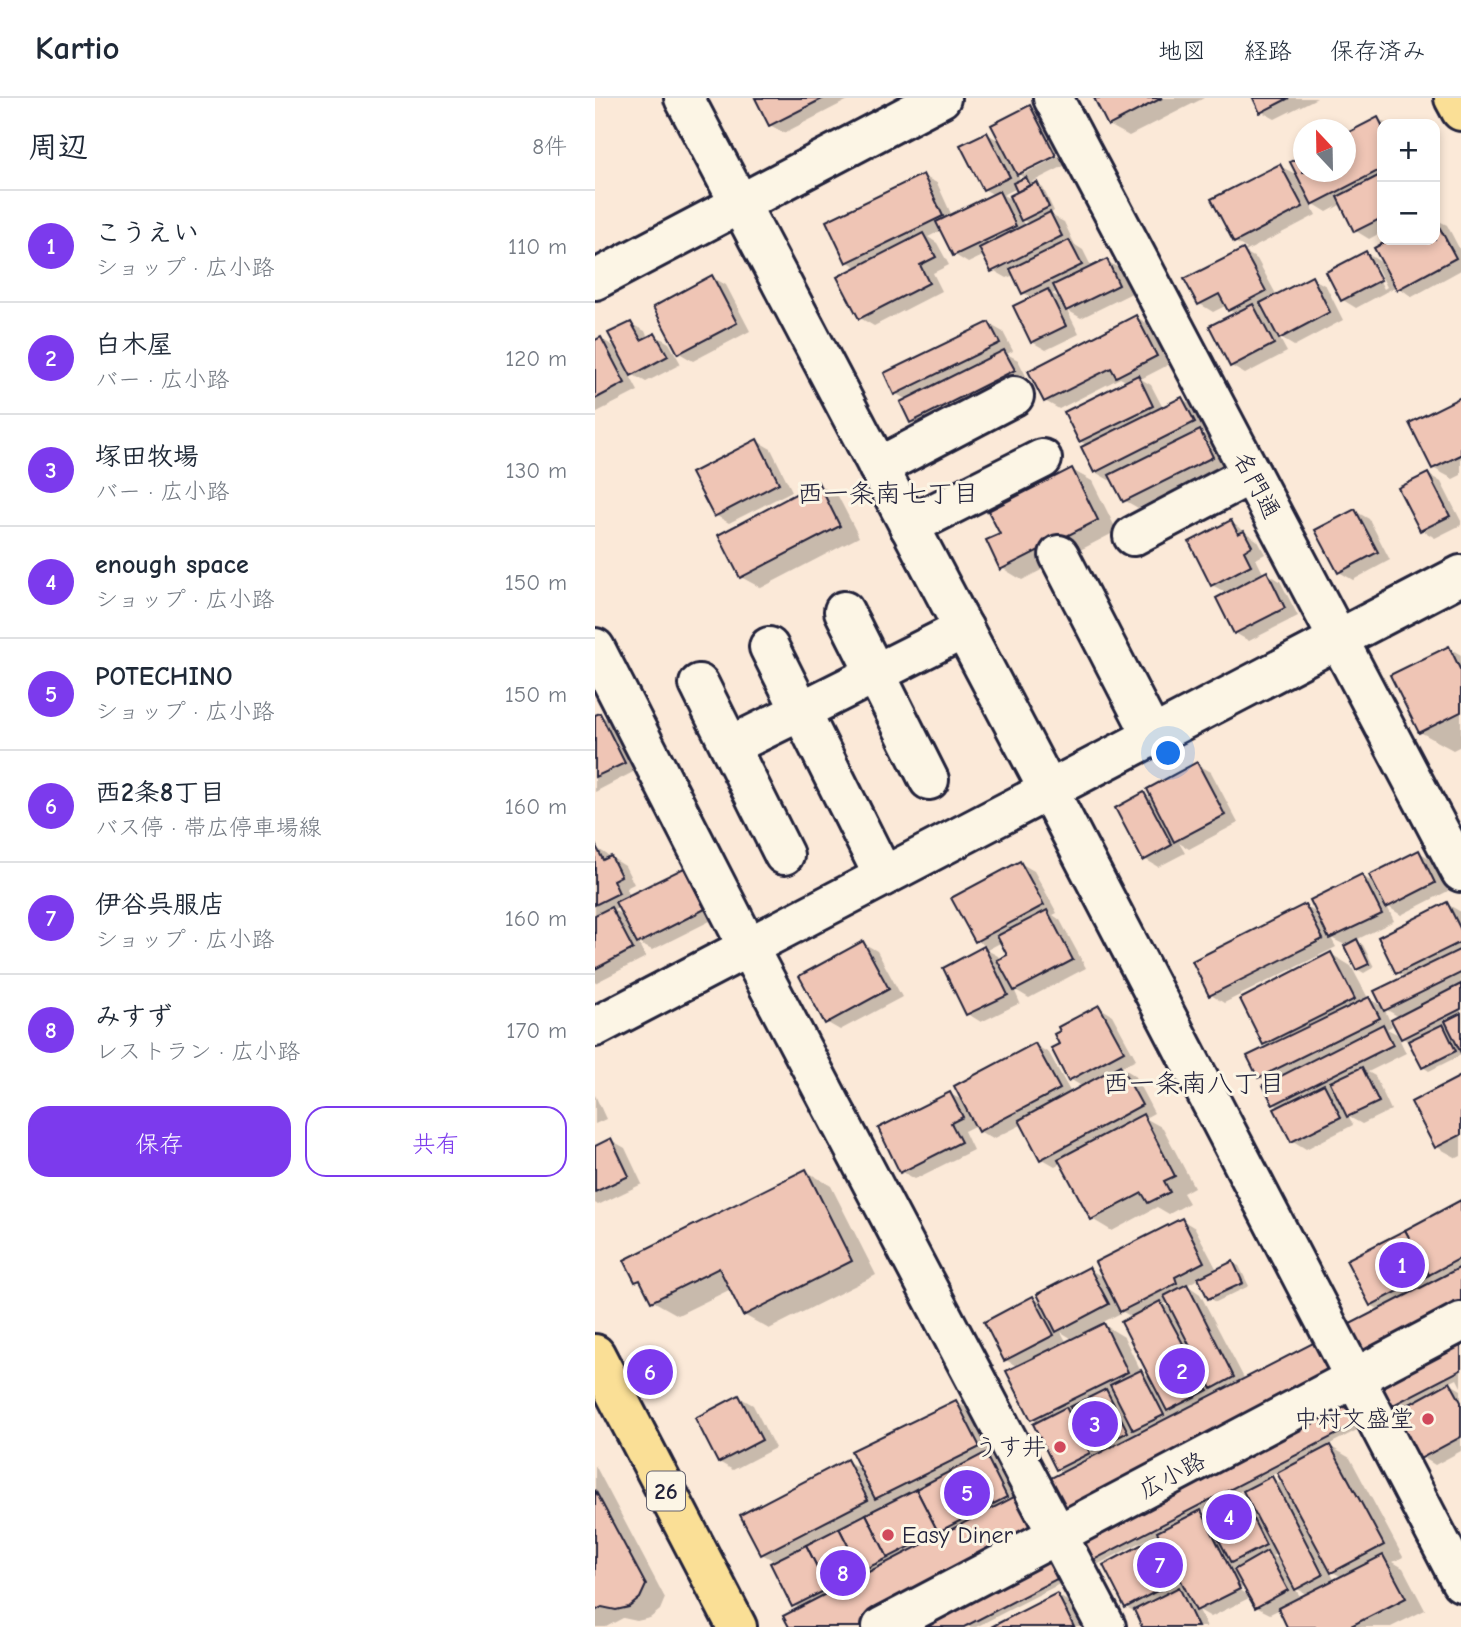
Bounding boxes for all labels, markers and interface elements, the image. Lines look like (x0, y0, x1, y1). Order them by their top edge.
text: Kartio (35, 29, 120, 67)
text: 地図 (1158, 37, 1206, 65)
text: 経路 (1244, 37, 1292, 65)
text: 保存済み (1330, 37, 1426, 65)
north arrow (1293, 119, 1356, 182)
map controls (1377, 119, 1440, 245)
button: + (1377, 119, 1440, 182)
text: 周辺 (28, 130, 88, 165)
text: 8件 (532, 133, 567, 160)
button: − (1377, 182, 1440, 245)
text: こうえい (95, 218, 199, 248)
text: 1 (46, 233, 56, 260)
text: 110 m (508, 233, 567, 260)
text: ショップ · 広小路 (95, 254, 275, 281)
text: 白木屋 (95, 330, 173, 360)
text: 2 (45, 345, 57, 372)
text: 120 m (505, 345, 567, 372)
text: バー · 広小路 (95, 366, 229, 393)
text: 塚田牧場 (95, 442, 199, 472)
street label: 名門通 (1228, 447, 1286, 523)
text: 3 (45, 457, 57, 484)
text: 130 m (506, 457, 567, 484)
text: バー · 広小路 (95, 478, 229, 505)
district label: 西一条南七丁目 (797, 479, 979, 509)
text: enough space (95, 550, 249, 580)
text: 4 (46, 569, 56, 596)
text: 150 m (505, 569, 567, 596)
text: ショップ · 広小路 (95, 586, 275, 613)
text: POTECHINO (95, 662, 233, 692)
text: 5 (45, 681, 57, 708)
text: 150 m (505, 681, 567, 708)
text: ショップ · 広小路 (95, 698, 275, 725)
your location (1151, 736, 1185, 770)
text: 西2条8丁目 (95, 778, 225, 808)
text: 6 (45, 793, 57, 820)
text: 160 m (505, 793, 567, 820)
text: バス停 · 帯広停車場線 (95, 814, 321, 841)
text: 伊谷呉服店 (95, 890, 225, 920)
text: 7 (46, 905, 56, 932)
text: 160 m (505, 905, 567, 932)
text: ショップ · 広小路 (95, 926, 275, 953)
text: みすず (95, 1002, 172, 1032)
text: 8 (45, 1017, 57, 1044)
text: 170 m (506, 1017, 567, 1044)
text: レストラン · 広小路 (95, 1038, 300, 1065)
district label: 西一条南八丁目 (1103, 1069, 1285, 1099)
button: 保存 (28, 1106, 291, 1177)
button: 共有 (305, 1106, 567, 1177)
pin: 1 (1379, 1239, 1425, 1291)
pin: 2 (1159, 1345, 1205, 1397)
pin: 6 (627, 1346, 673, 1398)
pin: 3 (1072, 1398, 1118, 1450)
place label: 中村文盛堂 (1294, 1405, 1414, 1433)
marker: 中村文盛堂 (1420, 1411, 1436, 1427)
place label: うす井 (974, 1433, 1046, 1461)
marker: うす井 (1052, 1439, 1068, 1455)
street label: 広小路 (1134, 1446, 1210, 1504)
pin: 5 (944, 1467, 990, 1519)
road number: 26 (647, 1472, 685, 1510)
pin: 4 (1206, 1491, 1252, 1543)
place label: Easy Diner (902, 1521, 1013, 1549)
marker: Easy Diner (880, 1527, 896, 1543)
pin: 7 (1137, 1539, 1183, 1591)
pin: 8 (820, 1547, 866, 1599)

